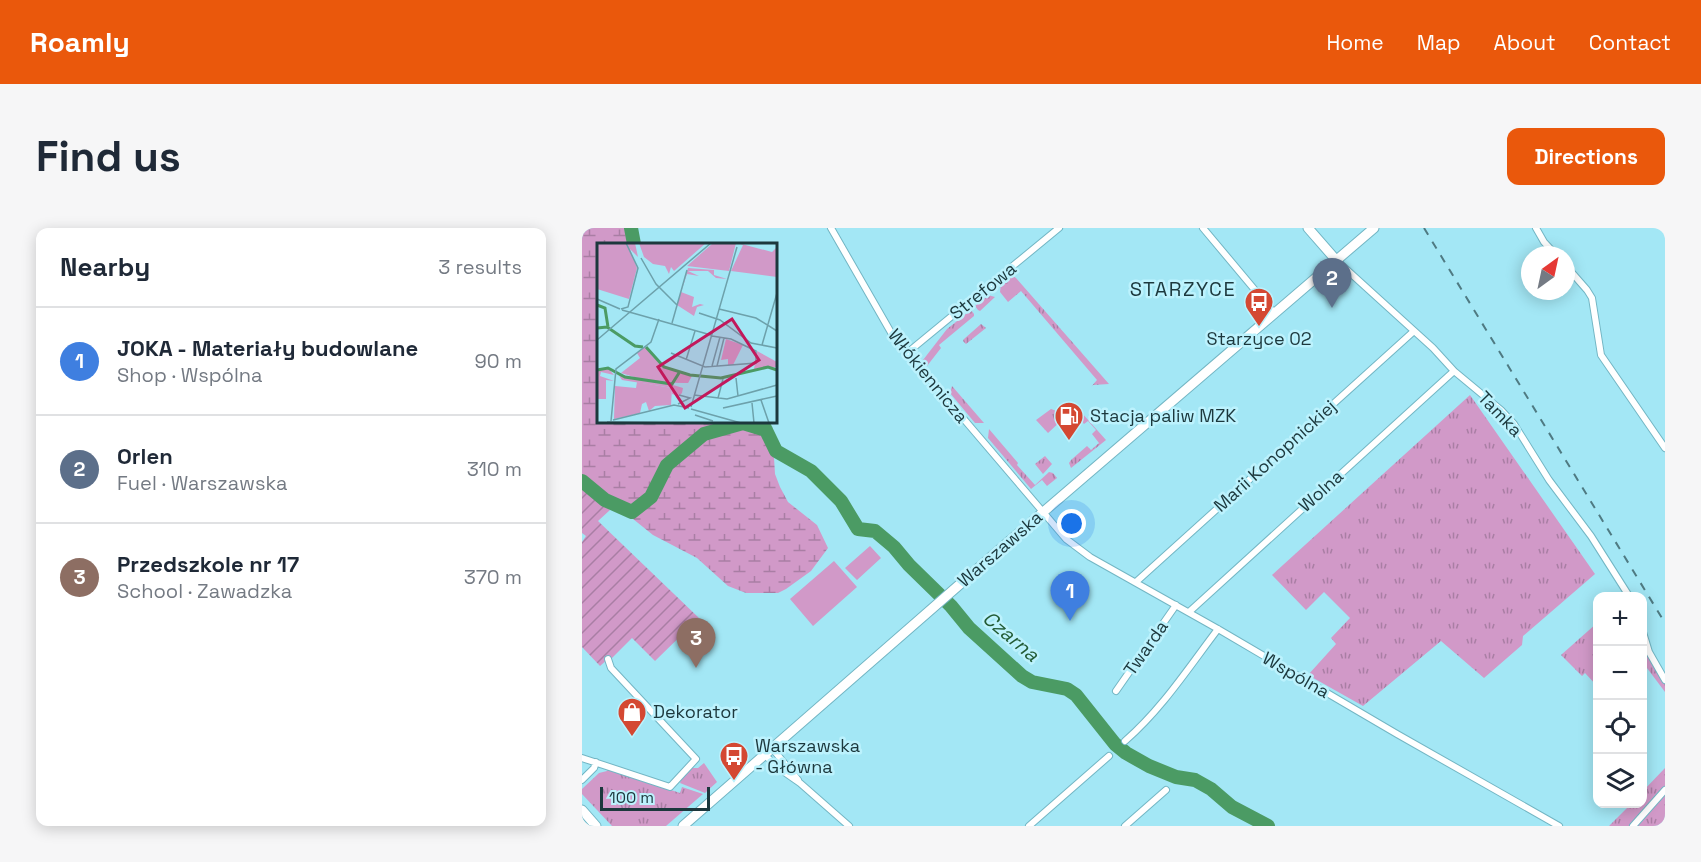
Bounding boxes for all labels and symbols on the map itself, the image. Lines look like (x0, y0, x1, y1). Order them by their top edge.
inset map (597, 243, 777, 423)
north arrow (1521, 246, 1575, 300)
street label: Strefowa (945, 257, 1021, 324)
pin: 2 (1312, 259, 1352, 308)
district label: STARZYCE (1130, 276, 1236, 302)
bus stop icon: Starzyce 02 (1243, 286, 1275, 328)
street label: Włókiennicza (883, 324, 973, 427)
place label: Starzyce 02 (1206, 327, 1312, 350)
street label: Tamka (1473, 386, 1528, 441)
street label: Marii Konopnickiej (1209, 395, 1341, 517)
fuel station icon: Stacja paliw MZK (1053, 400, 1085, 442)
place label: Stacja paliw MZK (1090, 404, 1236, 427)
street label: Wolna (1293, 465, 1348, 517)
street label: Warszawska (952, 505, 1047, 592)
your location (1057, 509, 1086, 538)
pin: 1 (1050, 572, 1090, 621)
water label: Czarna (977, 605, 1045, 667)
street label: Twarda (1118, 616, 1173, 680)
pin: 3 (676, 618, 716, 668)
street label: Wspólna (1259, 646, 1334, 703)
shop icon: Dekorator (616, 696, 648, 738)
place label: Dekorator (653, 700, 738, 723)
place label: Warszawska - Główna (755, 734, 860, 778)
bus stop icon: Warszawska - Główna (718, 740, 750, 782)
scale bar (600, 784, 710, 812)

